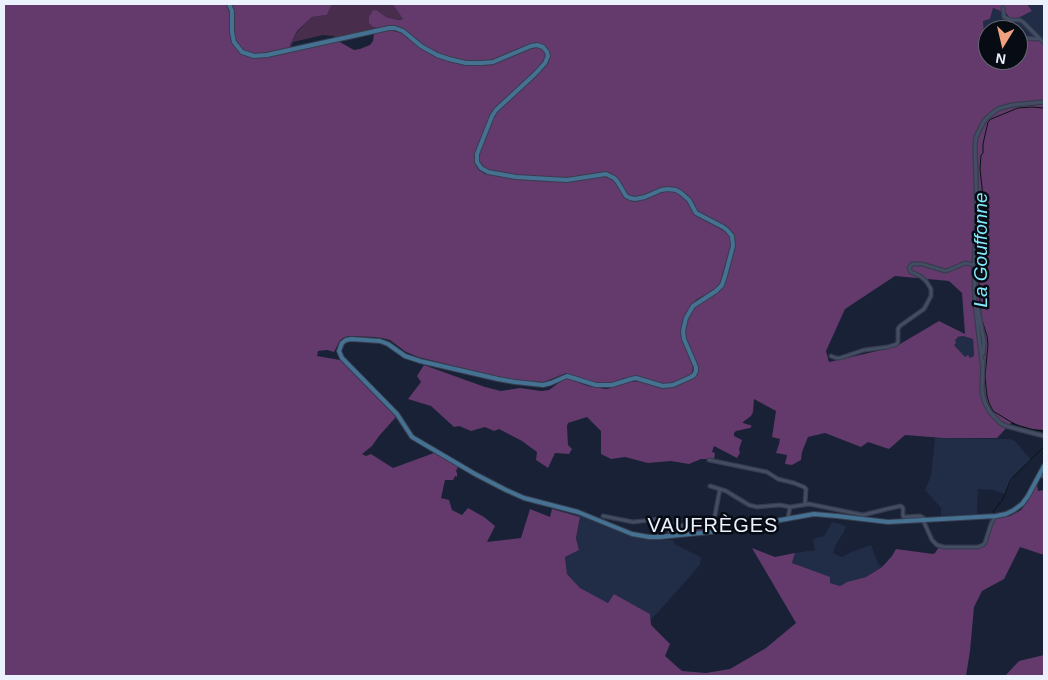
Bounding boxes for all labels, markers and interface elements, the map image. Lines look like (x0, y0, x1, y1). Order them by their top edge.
north arrow (978, 20, 1028, 70)
text: N (995, 50, 1007, 68)
water label: La Gouffonne (971, 192, 993, 308)
district label: VAUFRÈGES (646, 514, 780, 538)

